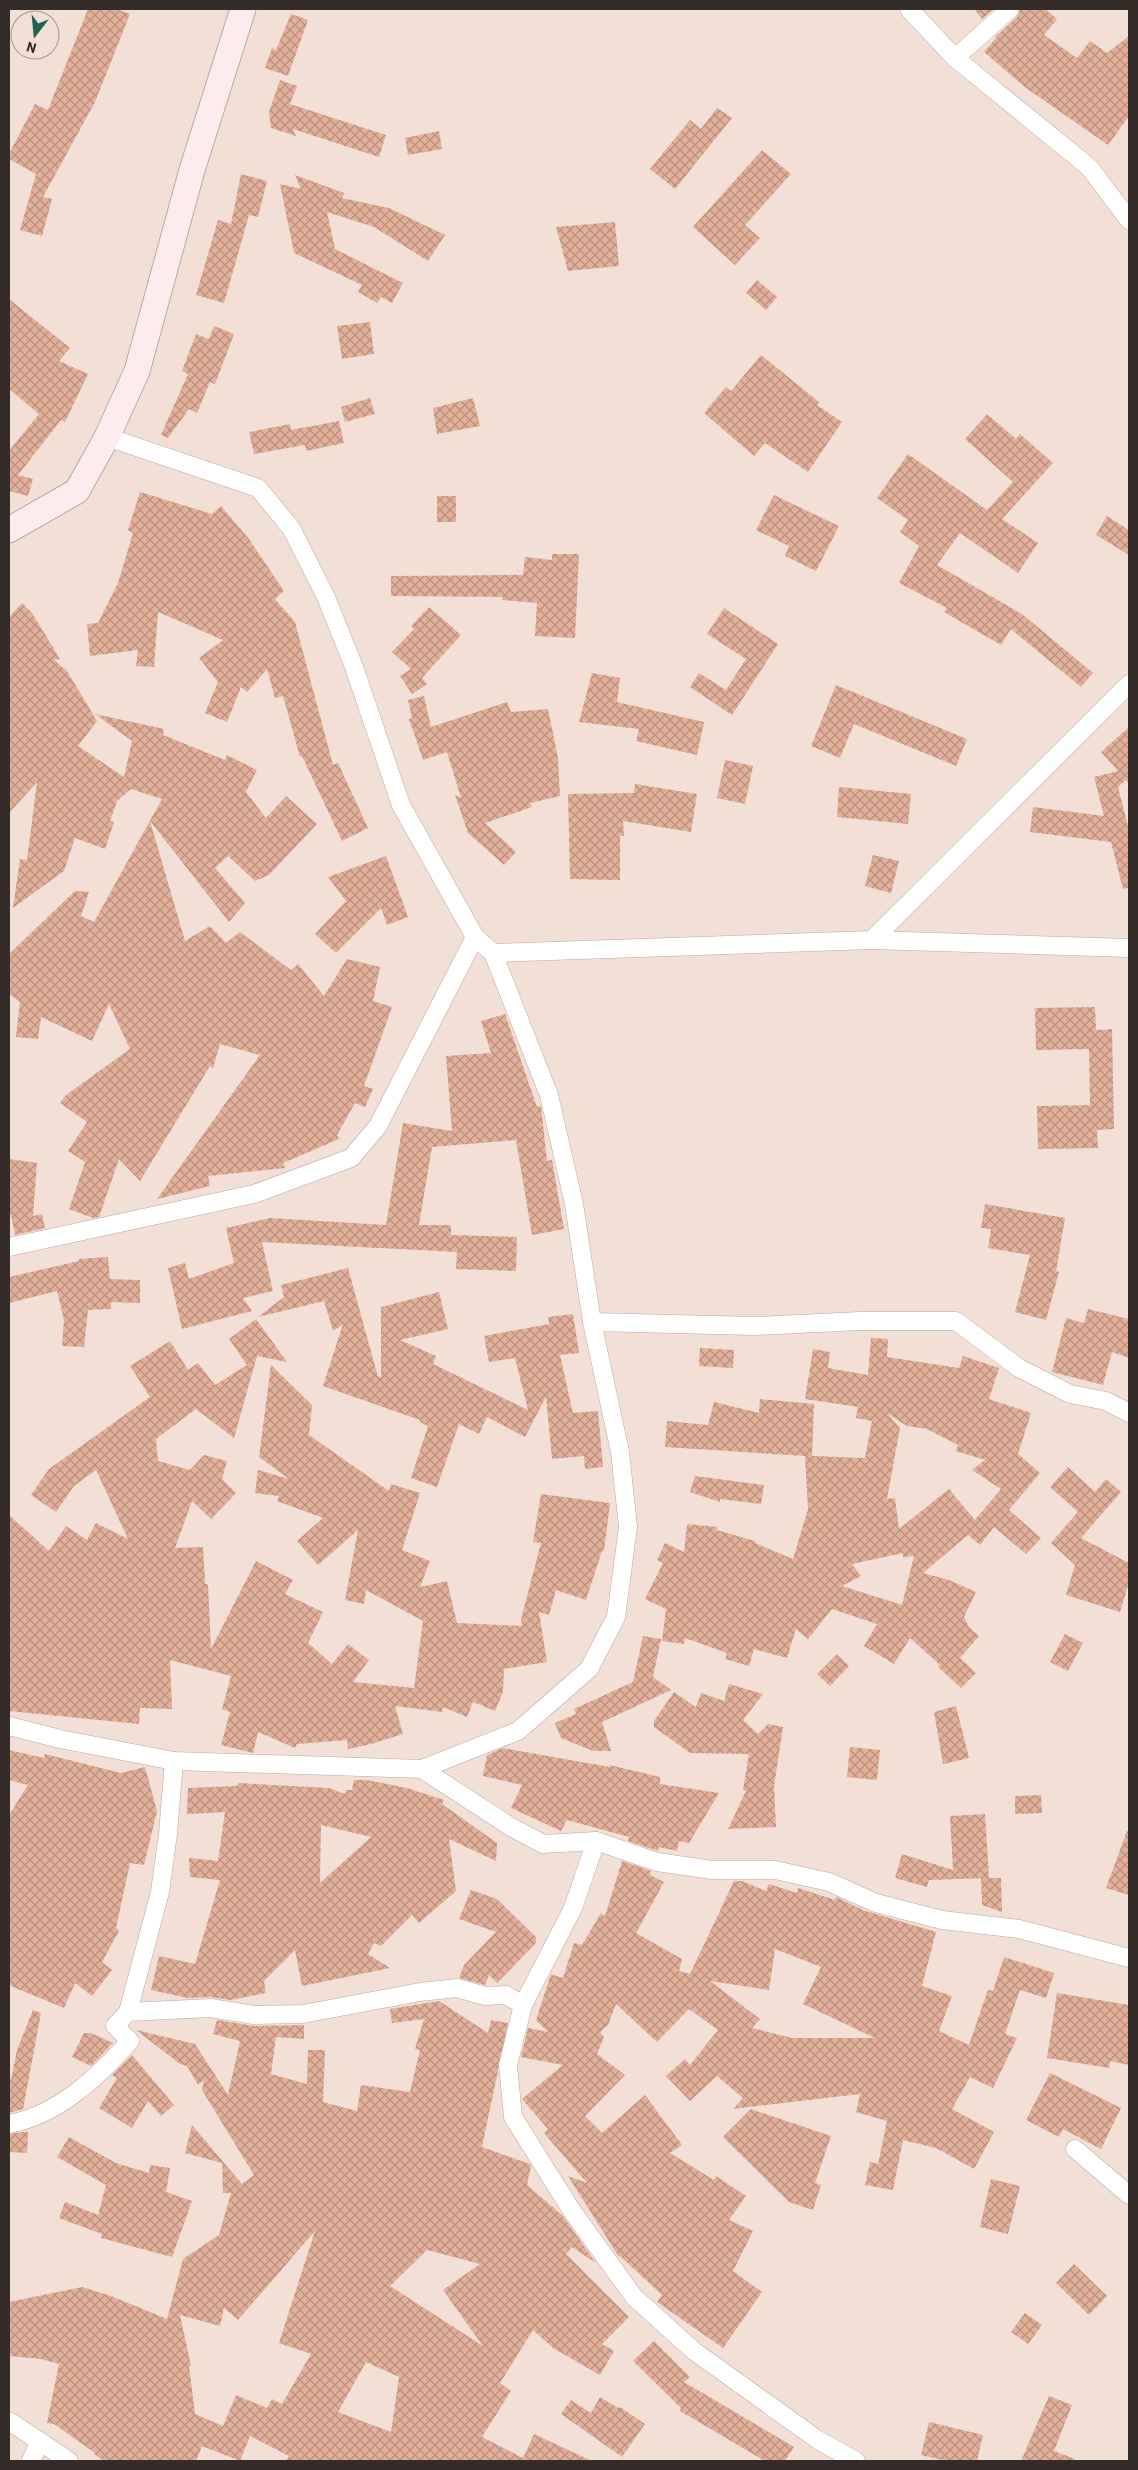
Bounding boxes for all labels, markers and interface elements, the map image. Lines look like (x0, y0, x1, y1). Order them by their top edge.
north arrow (10, 10, 60, 60)
text: N (24, 39, 38, 57)

